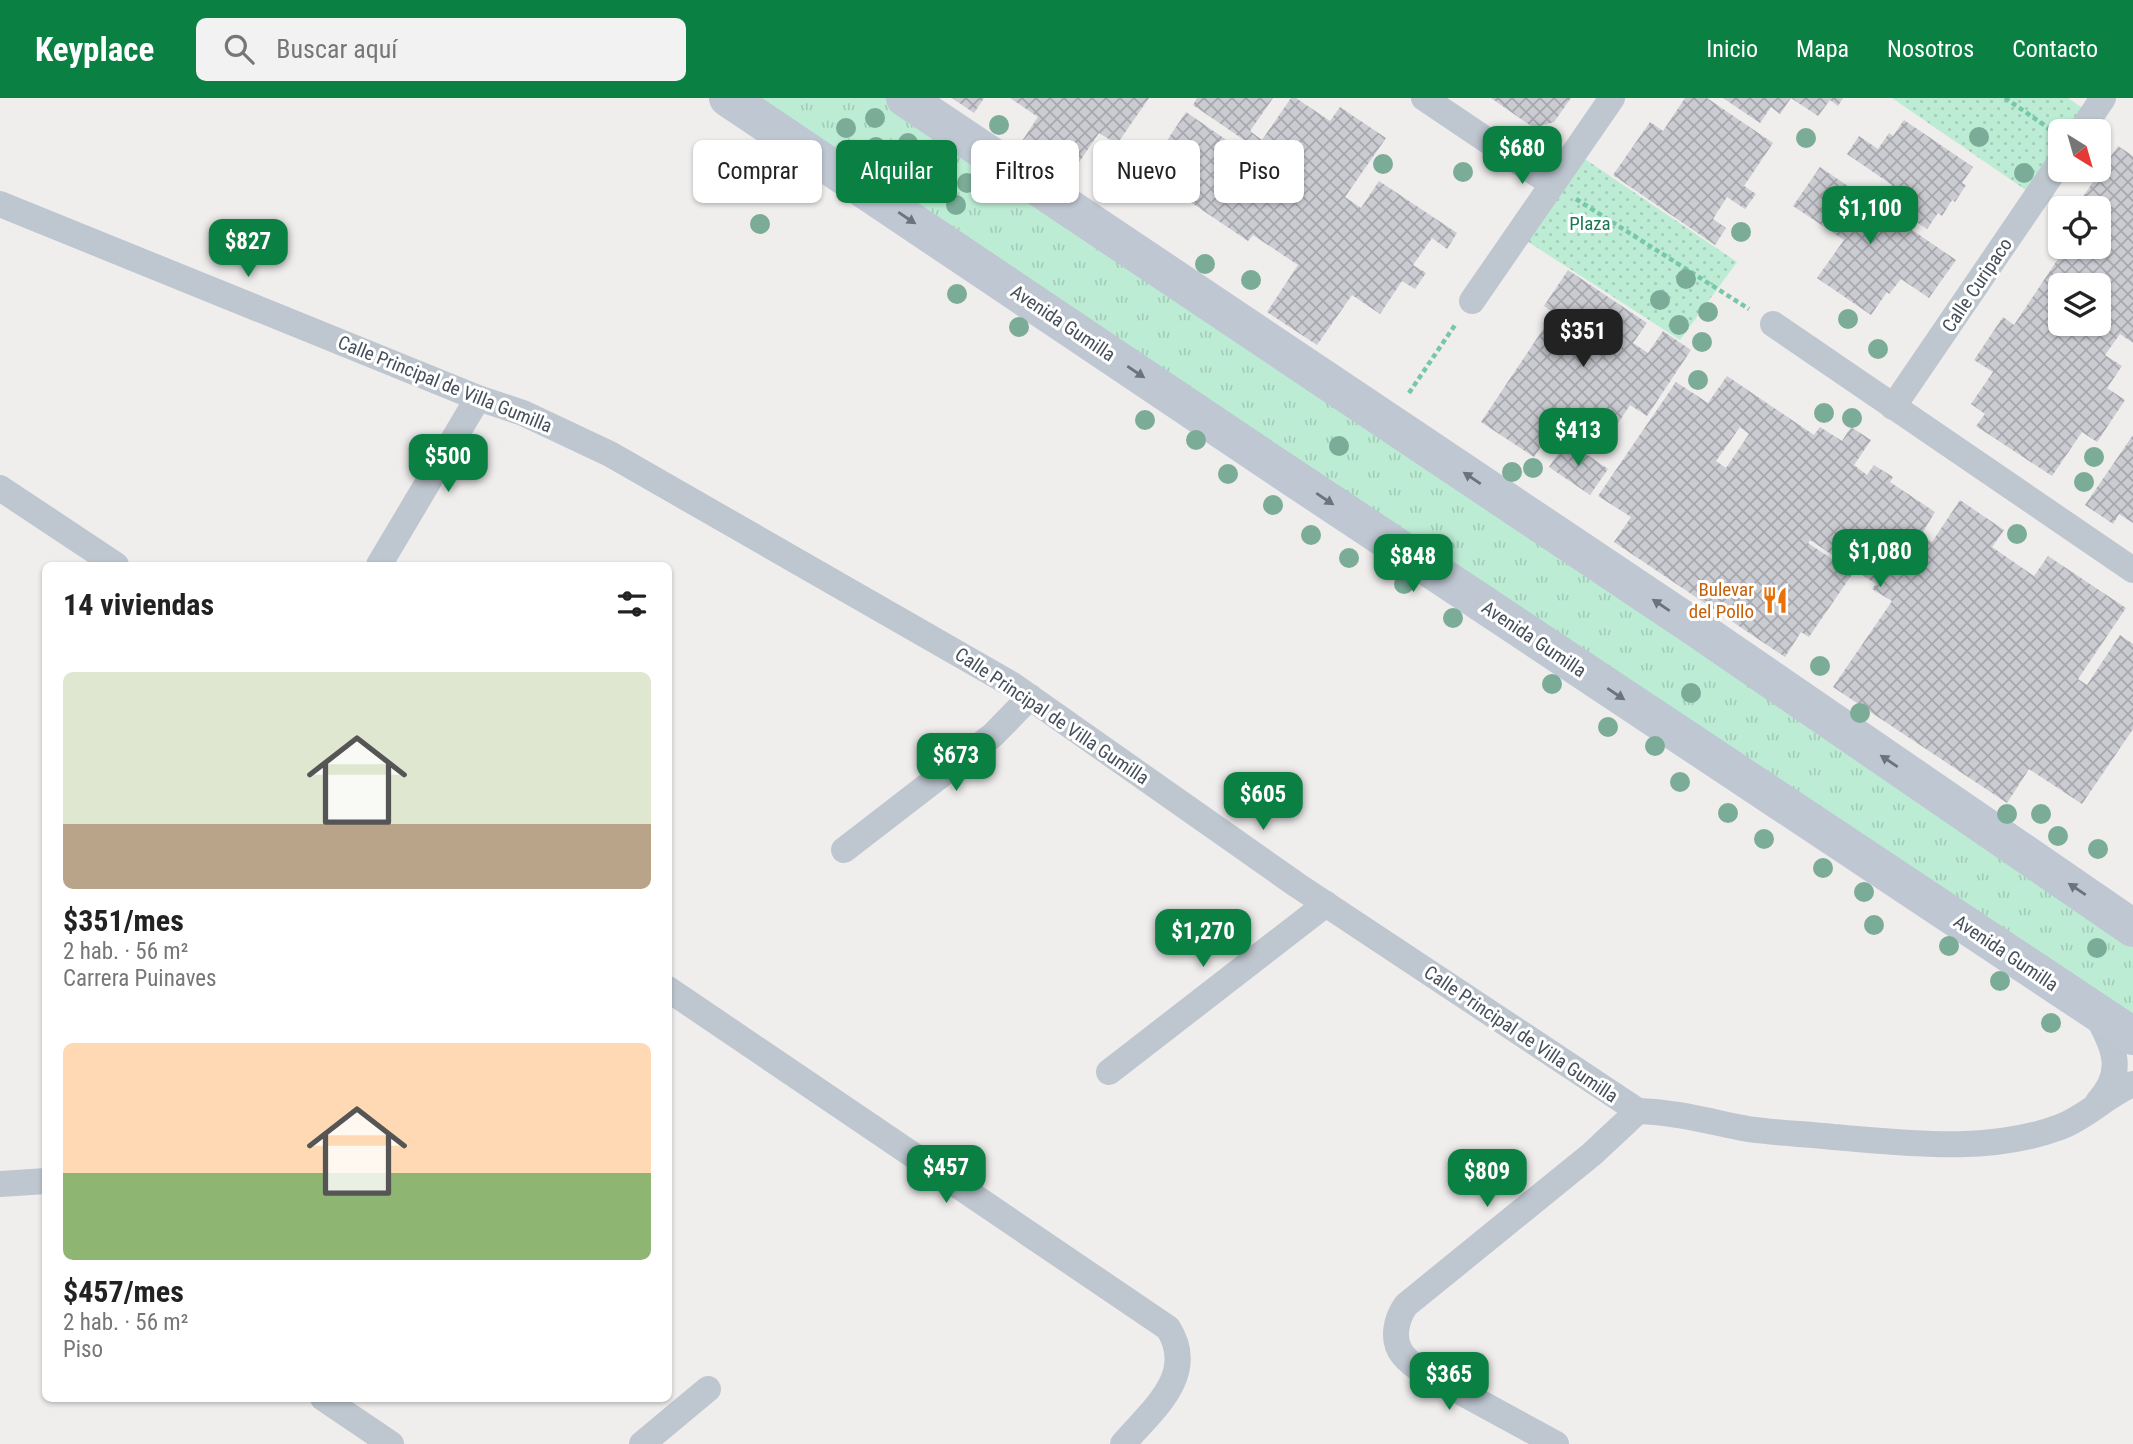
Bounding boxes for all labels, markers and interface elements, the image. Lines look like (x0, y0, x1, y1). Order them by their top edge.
search box (196, 18, 686, 81)
text: Keyplace (35, 30, 154, 69)
icon: search (220, 30, 258, 68)
text: Buscar aquí (276, 34, 397, 64)
text: Inicio (1706, 35, 1758, 63)
text: Mapa (1796, 35, 1849, 63)
text: Nosotros (1887, 35, 1974, 63)
text: Contacto (2012, 35, 2098, 63)
north arrow (2048, 119, 2110, 182)
map controls (2048, 119, 2111, 336)
pin: $680 (1481, 126, 1563, 186)
text: $680 (1499, 135, 1545, 162)
chip: Comprar (693, 140, 822, 203)
chip: Alquilar (836, 140, 957, 203)
chip: Filtros (971, 140, 1079, 203)
chip: Nuevo (1093, 140, 1200, 203)
chip: Piso (1214, 140, 1304, 203)
pin: $1,100 (1813, 186, 1927, 246)
text: $1,100 (1838, 195, 1902, 222)
button: locate (2048, 196, 2111, 259)
one-way arrow (898, 211, 916, 225)
park label: Plaza (1569, 212, 1611, 235)
pin: $827 (207, 220, 289, 279)
text: $827 (225, 228, 271, 255)
street label: Calle Curipaco (1937, 233, 2017, 337)
button: layers (2048, 273, 2111, 336)
street label: Avenida Gumilla (1007, 280, 1119, 366)
pin: $351 (1542, 310, 1624, 369)
text: $351 (1560, 318, 1606, 345)
street label: Calle Principal de Villa Gumilla (335, 330, 555, 438)
one-way arrow (1127, 365, 1145, 379)
pin: $413 (1537, 408, 1619, 468)
text: $413 (1555, 417, 1601, 444)
pin: $500 (407, 434, 489, 494)
text: $500 (425, 443, 471, 470)
one-way arrow (1463, 471, 1481, 485)
one-way arrow (1316, 492, 1334, 506)
pin: $1,080 (1823, 530, 1937, 589)
pin: $848 (1372, 534, 1454, 594)
text: $1,080 (1848, 538, 1912, 565)
text: $848 (1390, 543, 1436, 570)
place label: Bulevar del Pollo (1689, 578, 1754, 623)
icon: filters (613, 585, 651, 623)
restaurant icon: Bulevar del Pollo (1760, 585, 1790, 615)
text: 14 viviendas (63, 587, 214, 622)
street label: Avenida Gumilla (1478, 596, 1590, 682)
one-way arrow (1651, 599, 1670, 612)
street label: Calle Principal de Villa Gumilla (951, 642, 1153, 790)
one-way arrow (1606, 687, 1626, 700)
icon: home (294, 717, 420, 843)
pin: $673 (915, 734, 997, 793)
text: $673 (933, 742, 979, 769)
one-way arrow (1880, 754, 1898, 768)
pin: $605 (1222, 772, 1304, 832)
text: $605 (1240, 781, 1286, 808)
one-way arrow (2068, 882, 2086, 896)
text: $351/mes (63, 903, 184, 938)
pin: $1,270 (1146, 910, 1260, 969)
street label: Avenida Gumilla (1950, 910, 2062, 996)
text: $1,270 (1171, 918, 1235, 945)
text: 2 hab. · 56 m² (63, 938, 188, 965)
street label: Calle Principal de Villa Gumilla (1420, 960, 1622, 1108)
text: Carrera Puinaves (63, 965, 217, 992)
icon: home (294, 1088, 420, 1214)
pin: $457 (905, 1146, 987, 1205)
pin: $809 (1446, 1150, 1528, 1209)
text: $457 (923, 1154, 969, 1181)
text: $809 (1464, 1158, 1510, 1185)
text: $457/mes (63, 1274, 184, 1309)
text: 2 hab. · 56 m² (63, 1309, 188, 1336)
text: Piso (63, 1336, 103, 1363)
pin: $365 (1408, 1352, 1490, 1412)
text: $365 (1426, 1361, 1472, 1388)

